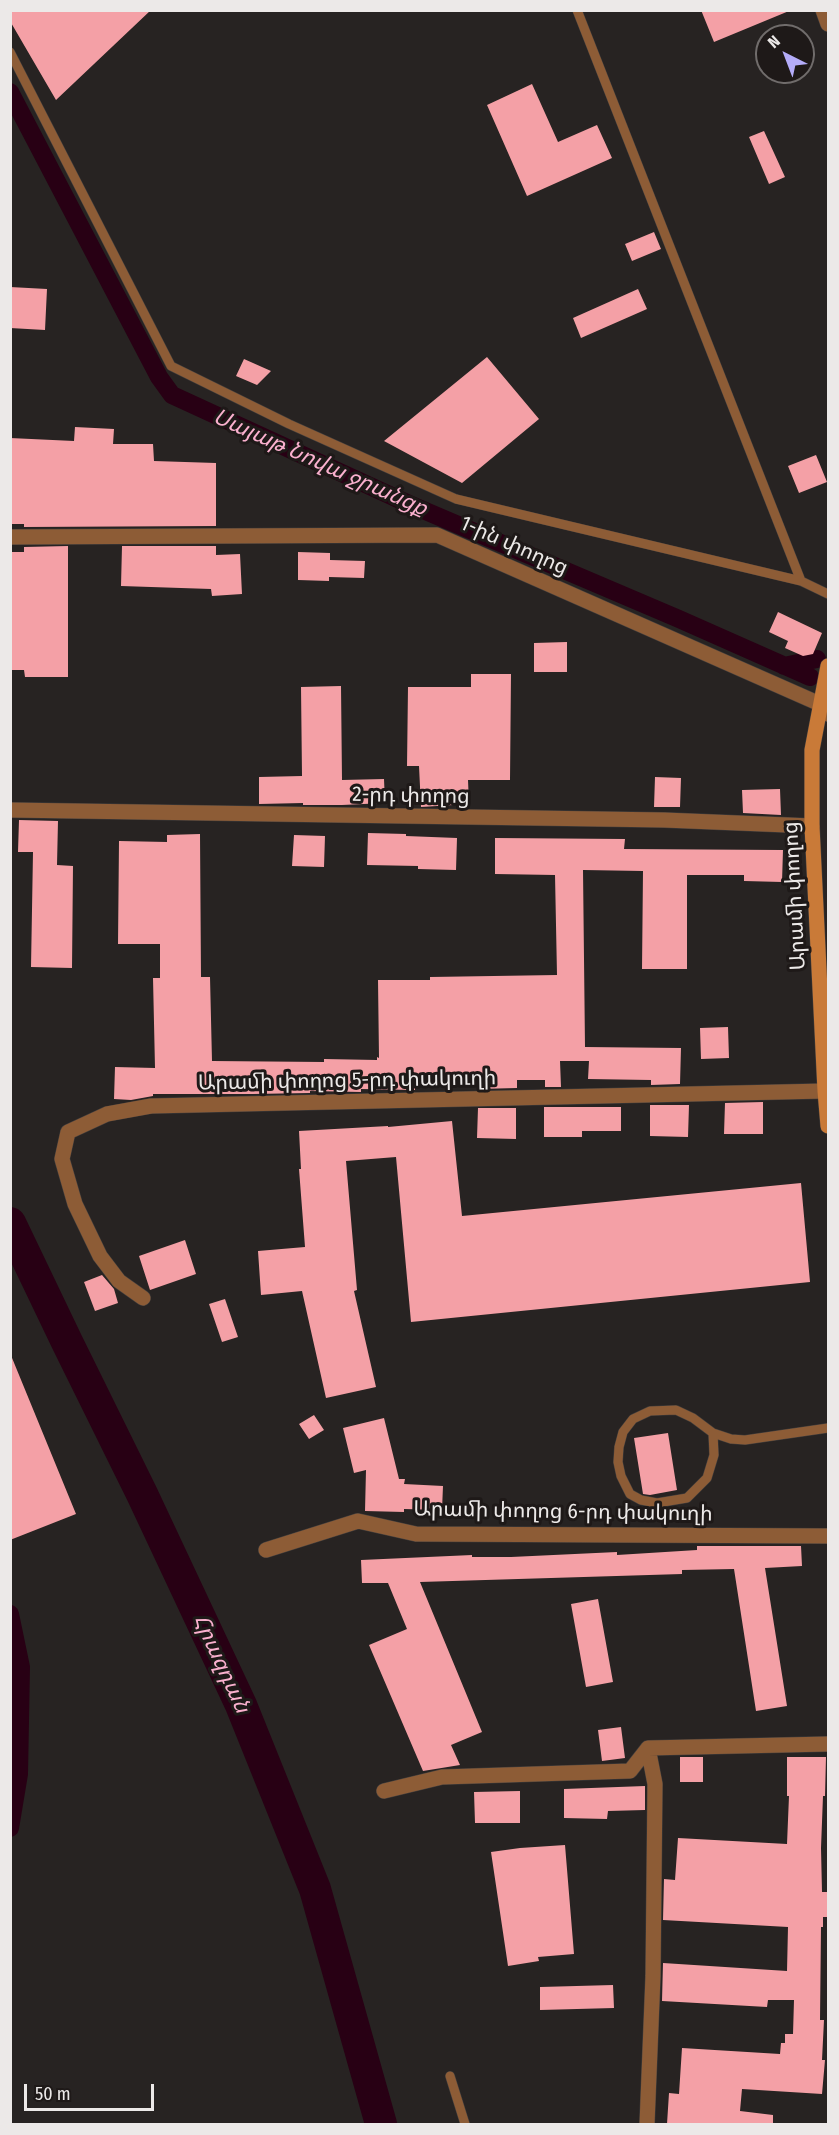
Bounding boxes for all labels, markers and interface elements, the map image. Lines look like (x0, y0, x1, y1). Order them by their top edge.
north arrow (755, 24, 815, 84)
text: N (764, 31, 784, 52)
water label: Սայաթ Նովա ջրանցք (209, 404, 431, 522)
street label: 1-ին փողոց (456, 511, 572, 581)
street label: 2-րդ փողոց (352, 782, 470, 810)
street label: Արամի փողոց (779, 821, 811, 971)
street label: Արամի փողոց 5-րդ փակուղի (198, 1066, 496, 1096)
street label: Արամի փողոց 6-րդ փակուղի (413, 1497, 713, 1527)
water label: Հրազդան (187, 1611, 255, 1717)
scale bar (27, 2072, 158, 2110)
text: 50 m (35, 2083, 71, 2105)

